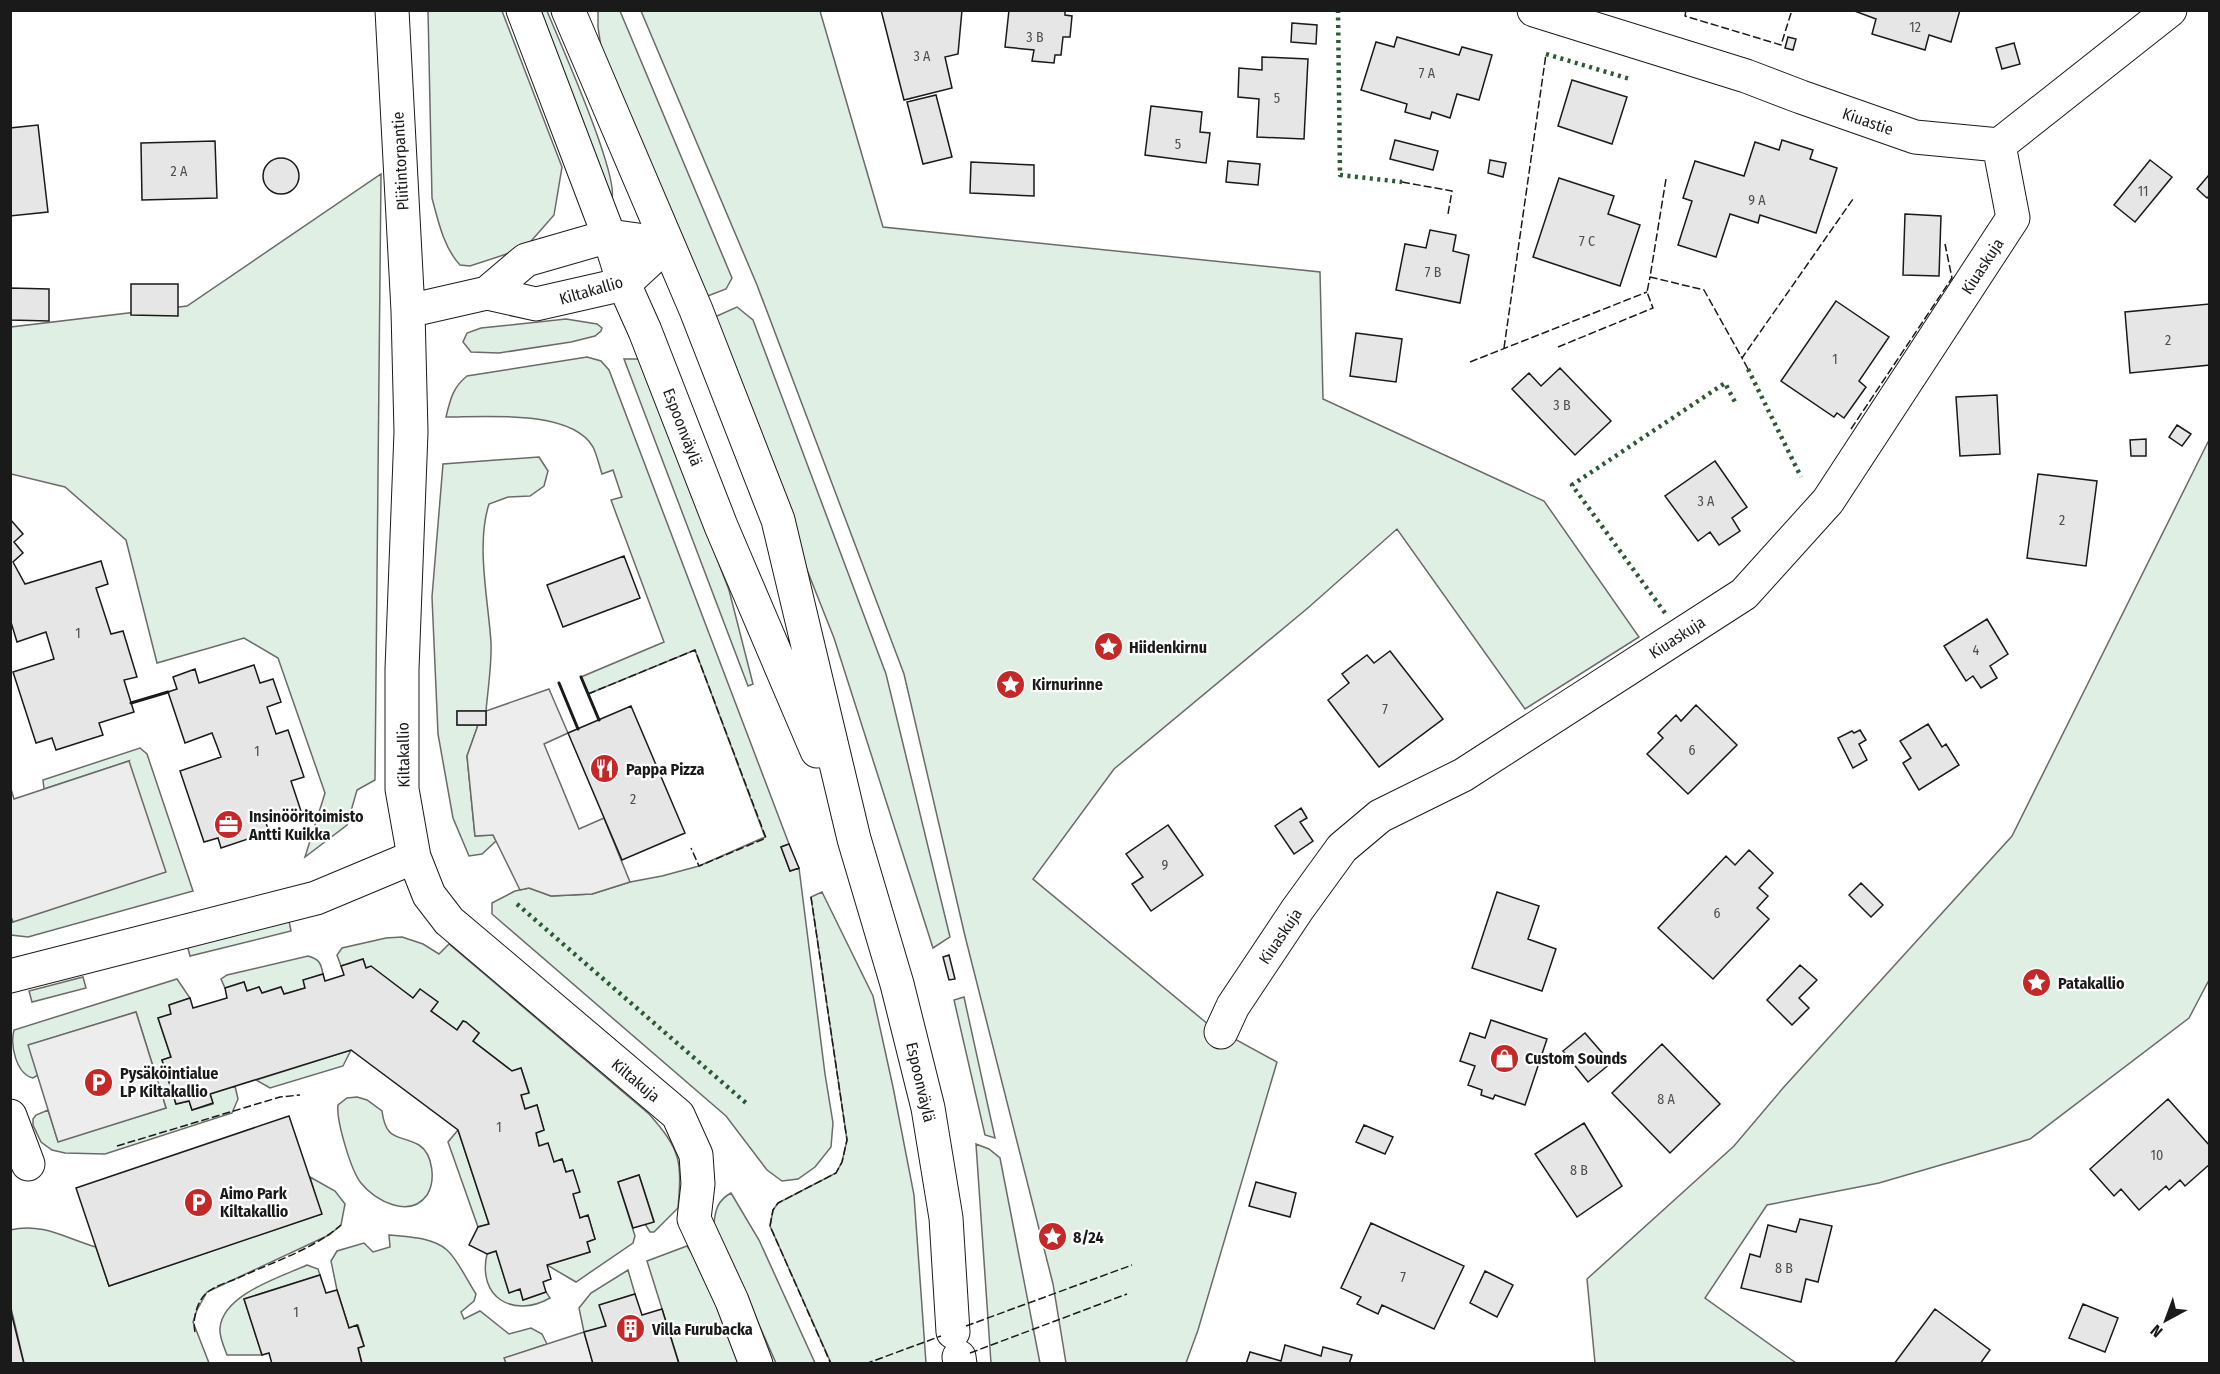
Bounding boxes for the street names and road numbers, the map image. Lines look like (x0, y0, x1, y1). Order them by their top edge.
street label: Kiuastie (1840, 104, 1896, 139)
street label: Pliitintorpantie (388, 111, 413, 211)
street label: Kiuaskuja (1957, 235, 2008, 298)
street label: Kiltakallio (557, 272, 625, 309)
street label: Espoonväylä (659, 386, 706, 469)
street label: Kiuaskuja (1646, 612, 1709, 663)
street label: Kiltakallio (393, 722, 414, 788)
street label: Kiuaskuja (1255, 905, 1306, 968)
street label: Espoonväylä (902, 1040, 939, 1124)
street label: Kiltakuja (608, 1055, 664, 1106)

